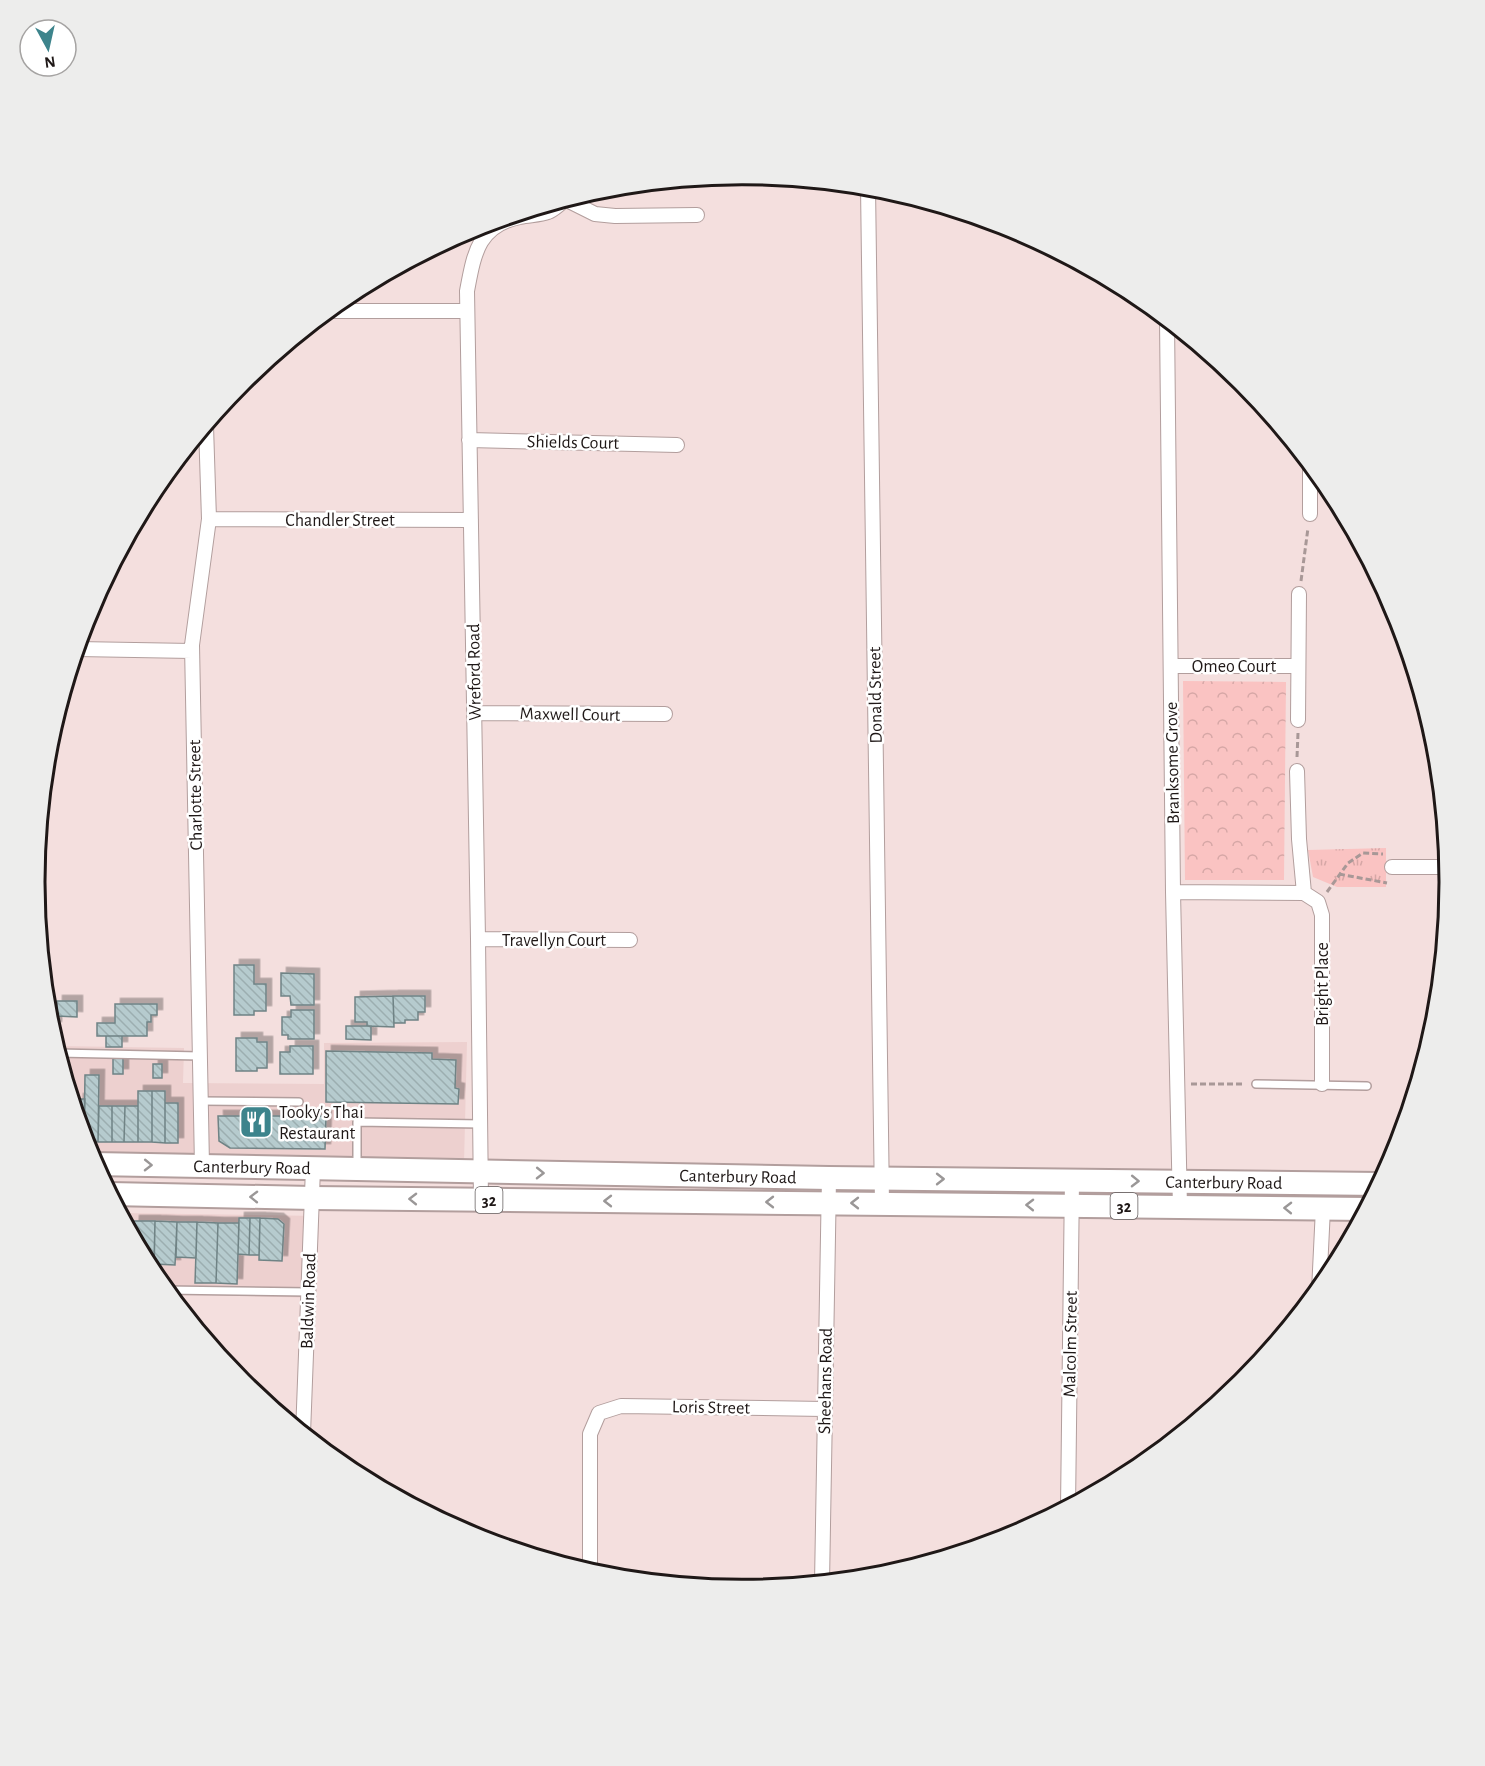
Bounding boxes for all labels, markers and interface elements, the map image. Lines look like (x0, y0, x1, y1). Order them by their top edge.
north arrow (18, 18, 78, 78)
text: N (43, 53, 57, 71)
street label: Shields Court (527, 433, 619, 453)
street label: Chandler Street (285, 512, 395, 530)
street label: Wreford Road (465, 623, 485, 721)
street label: Donald Street (866, 646, 886, 744)
street label: Omeo Court (1192, 658, 1276, 676)
street label: Branksome Grove (1163, 702, 1183, 824)
street label: Maxwell Court (520, 705, 621, 725)
street label: Charlotte Street (186, 739, 206, 851)
street label: Travellyn Court (502, 932, 606, 950)
street label: Bright Place (1314, 942, 1332, 1026)
restaurant icon: Tooky's Thai Restaurant (238, 1104, 274, 1140)
place label: Tooky's Thai Restaurant (279, 1104, 364, 1143)
street label: Canterbury Road (193, 1158, 311, 1178)
one-way arrow (144, 1159, 153, 1172)
one-way arrow (535, 1167, 544, 1179)
street label: Canterbury Road (679, 1167, 797, 1187)
one-way arrow (935, 1173, 944, 1185)
street label: Canterbury Road (1165, 1174, 1283, 1193)
one-way arrow (1130, 1175, 1139, 1187)
road number: 32 (476, 1187, 502, 1213)
one-way arrow (249, 1191, 258, 1203)
one-way arrow (409, 1193, 418, 1205)
road number: 32 (1110, 1193, 1138, 1219)
one-way arrow (604, 1195, 613, 1207)
one-way arrow (766, 1196, 775, 1208)
one-way arrow (851, 1197, 860, 1209)
one-way arrow (1025, 1198, 1034, 1211)
one-way arrow (1283, 1202, 1292, 1214)
street label: Baldwin Road (298, 1253, 320, 1349)
street label: Malcolm Street (1061, 1290, 1081, 1398)
street label: Sheehans Road (816, 1328, 836, 1434)
street label: Loris Street (672, 1398, 750, 1418)

